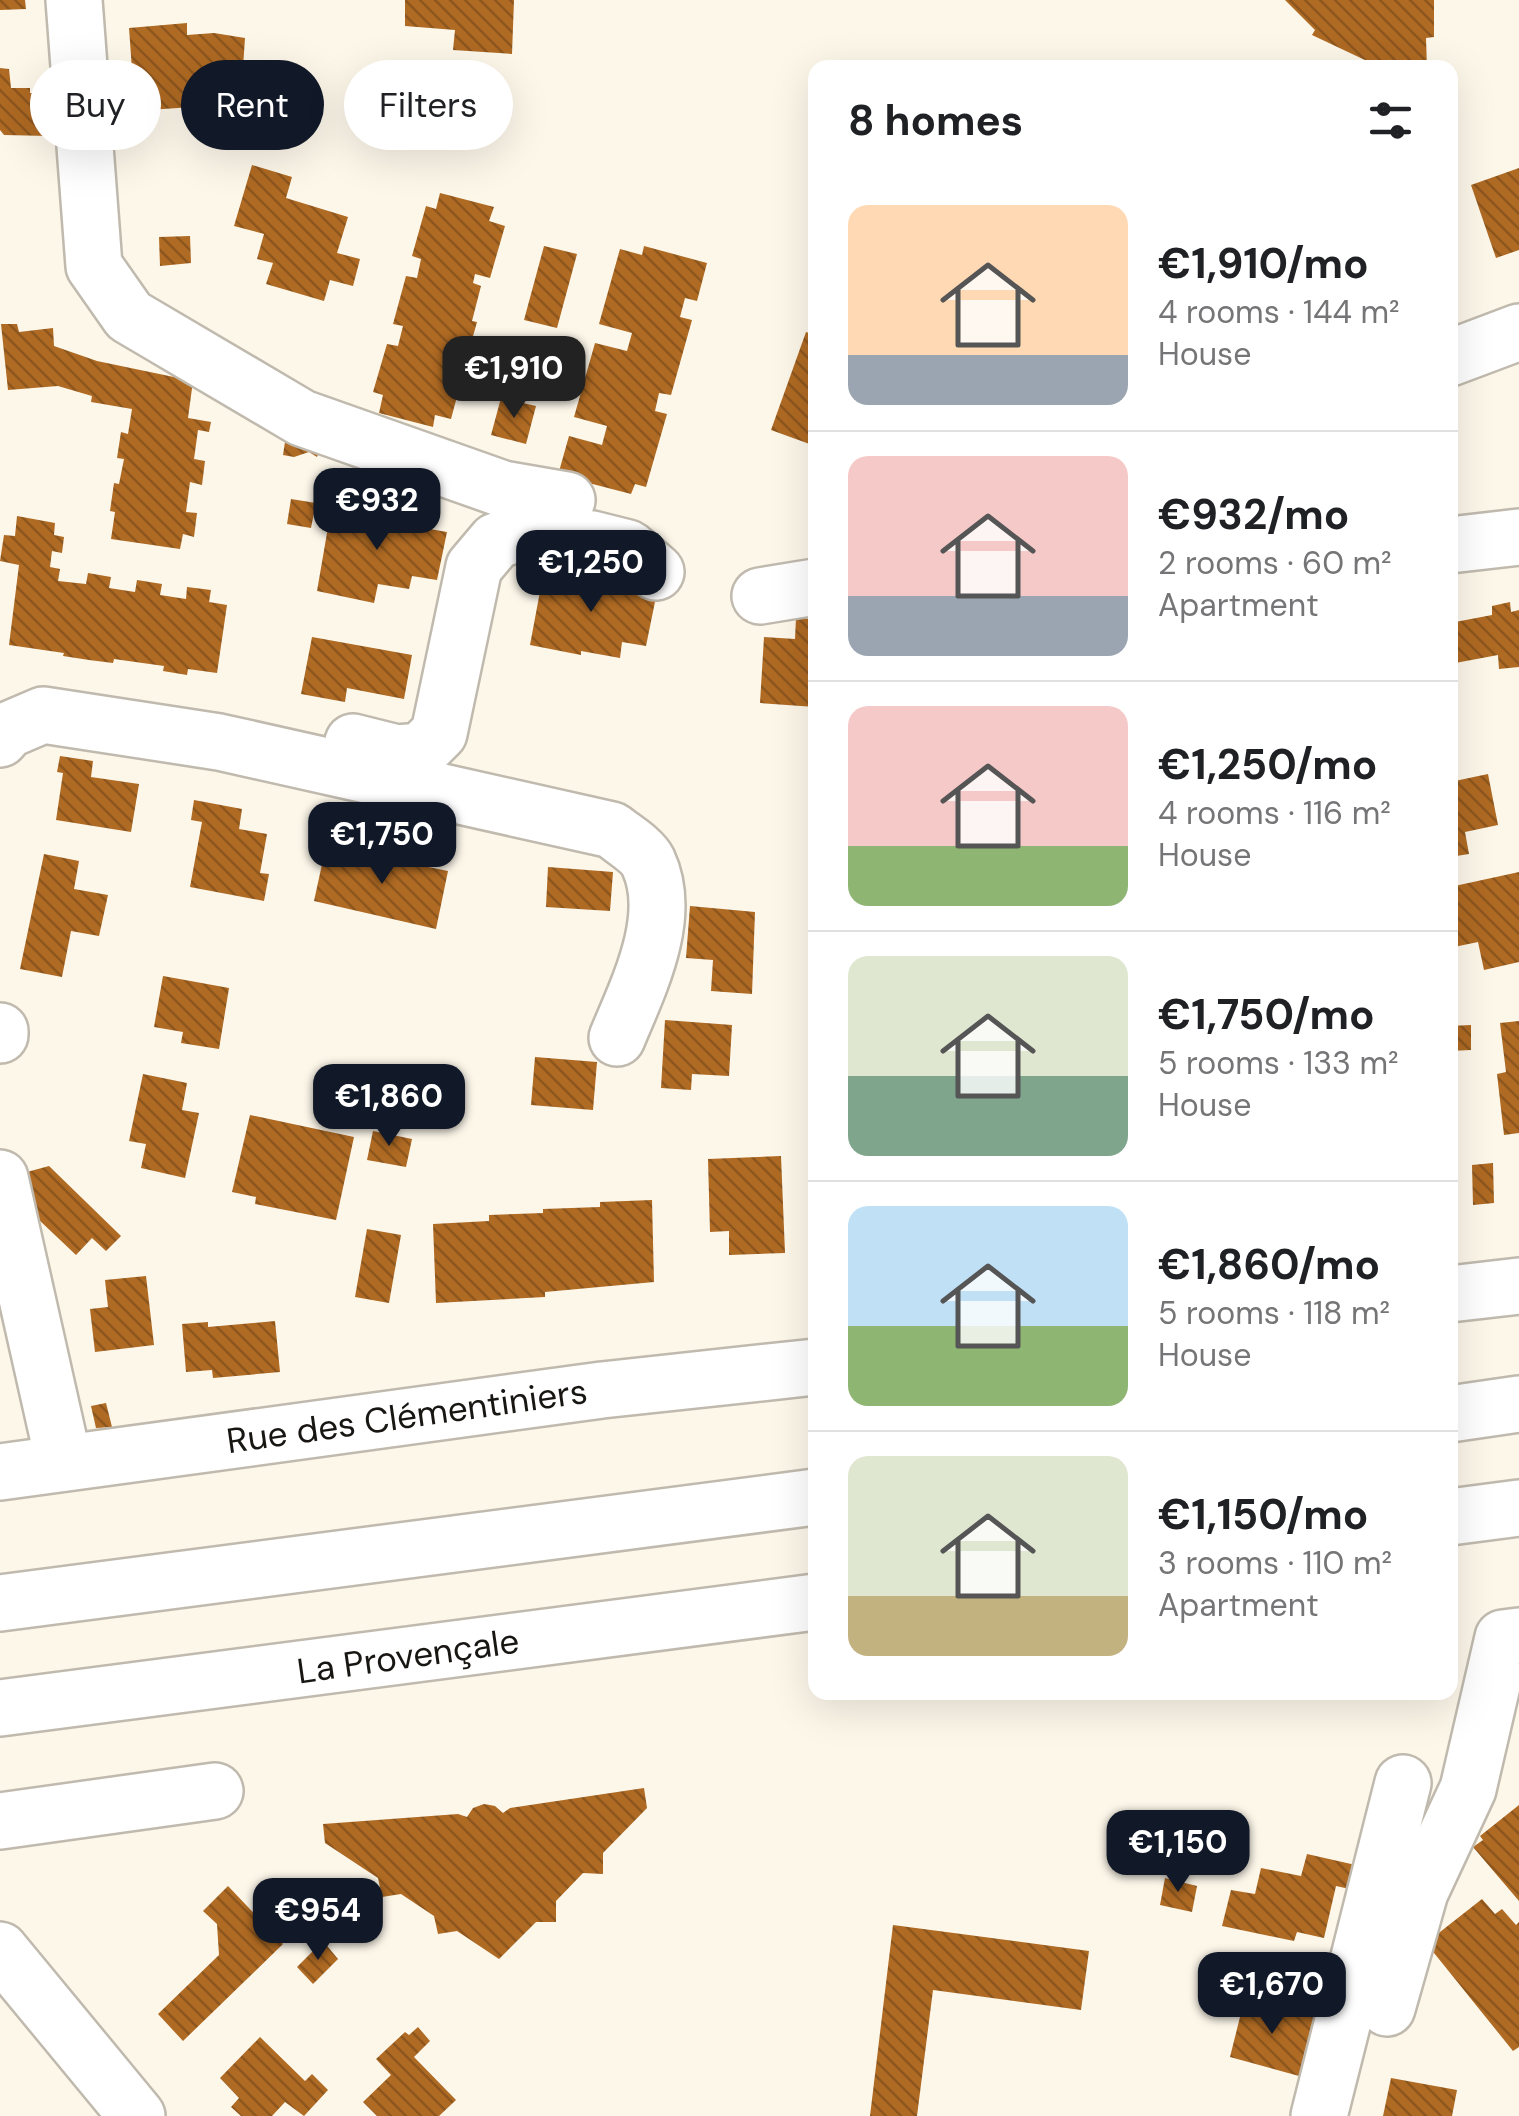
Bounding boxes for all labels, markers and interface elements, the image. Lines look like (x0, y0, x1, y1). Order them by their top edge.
chip: Buy (30, 60, 161, 150)
chip: Rent (181, 60, 324, 150)
chip: Filters (344, 60, 513, 150)
text: 8 homes (848, 93, 1023, 148)
icon: filters (1363, 93, 1418, 148)
text: €1,910/mo (1158, 236, 1369, 291)
icon: home (928, 245, 1048, 365)
text: 4 rooms · 144 m² (1158, 291, 1399, 333)
text: House (1158, 333, 1251, 375)
pin: €1,910 (433, 336, 595, 421)
text: €1,910 (464, 347, 564, 389)
pin: €932 (318, 468, 436, 553)
text: €932 (335, 479, 419, 521)
text: €932/mo (1158, 487, 1349, 542)
icon: home (928, 496, 1048, 616)
pin: €1,250 (510, 530, 672, 615)
text: €1,250 (538, 541, 644, 583)
text: 2 rooms · 60 m² (1158, 542, 1392, 584)
text: Apartment (1158, 584, 1319, 626)
text: €1,250/mo (1158, 737, 1377, 792)
icon: home (928, 746, 1048, 866)
text: 4 rooms · 116 m² (1158, 792, 1391, 834)
pin: €1,750 (301, 802, 463, 887)
text: €1,750 (330, 813, 434, 855)
text: House (1158, 834, 1251, 876)
text: €1,750/mo (1158, 987, 1375, 1042)
icon: home (928, 996, 1048, 1116)
text: 5 rooms · 133 m² (1158, 1042, 1399, 1084)
pin: €1,860 (308, 1064, 470, 1149)
text: €1,860 (335, 1075, 443, 1117)
text: House (1158, 1084, 1251, 1126)
text: €1,860/mo (1158, 1237, 1380, 1292)
icon: home (928, 1246, 1048, 1366)
text: 5 rooms · 118 m² (1158, 1292, 1390, 1334)
text: House (1158, 1334, 1251, 1376)
street label: Rue des Clémentiniers (224, 1368, 590, 1464)
text: €1,150/mo (1158, 1487, 1368, 1542)
icon: home (928, 1496, 1048, 1616)
text: 3 rooms · 110 m² (1158, 1542, 1392, 1584)
text: Apartment (1158, 1584, 1319, 1626)
street label: La Provençale (294, 1618, 522, 1694)
pin: €1,150 (1097, 1810, 1259, 1895)
text: €1,150 (1129, 1821, 1227, 1863)
pin: €954 (259, 1878, 377, 1963)
text: €954 (275, 1889, 361, 1931)
pin: €1,670 (1191, 1952, 1353, 2037)
text: €1,670 (1220, 1963, 1324, 2005)

